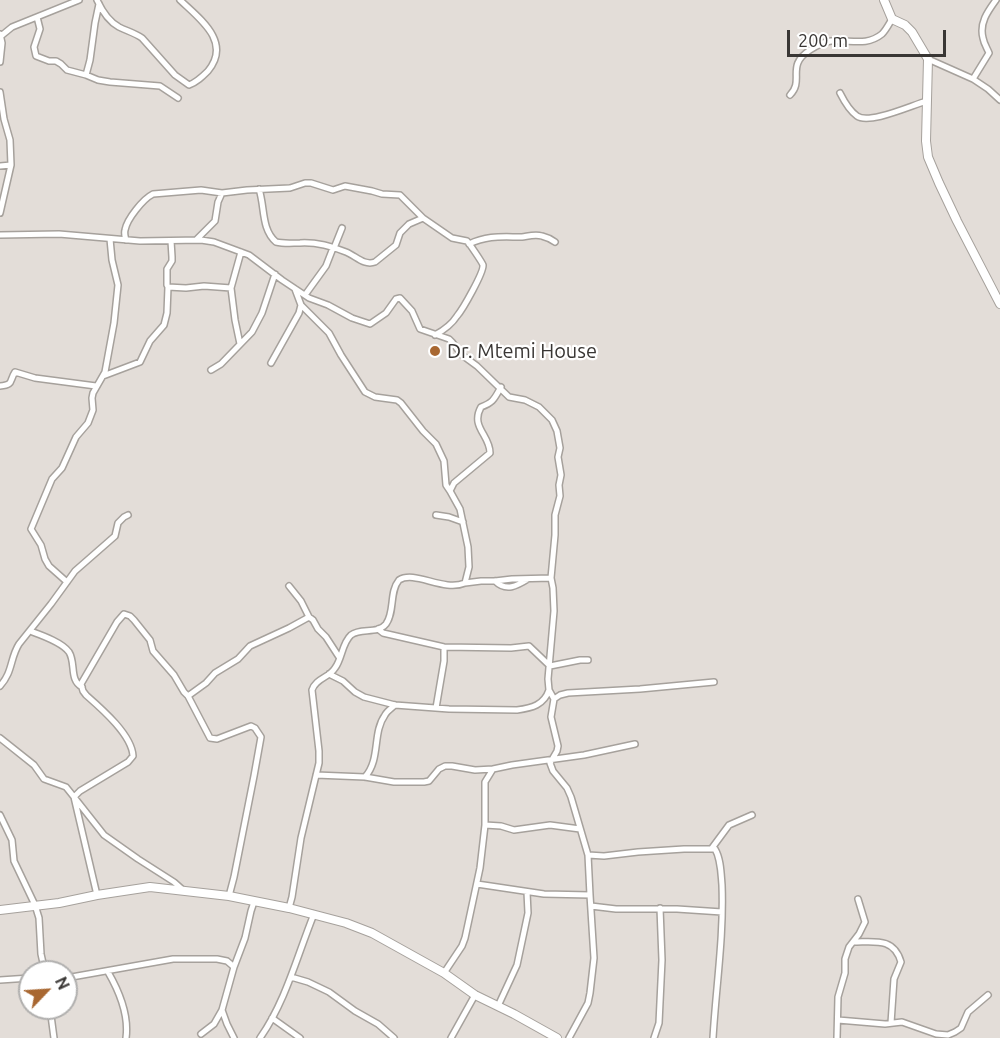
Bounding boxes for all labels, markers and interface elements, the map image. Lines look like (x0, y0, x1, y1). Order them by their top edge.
scale bar (790, 18, 949, 56)
text: 200 m (798, 30, 848, 50)
place label: Dr. Mtemi House (447, 339, 597, 363)
marker: Dr. Mtemi House (428, 344, 442, 358)
north arrow (18, 960, 78, 1020)
text: N (52, 974, 73, 992)

